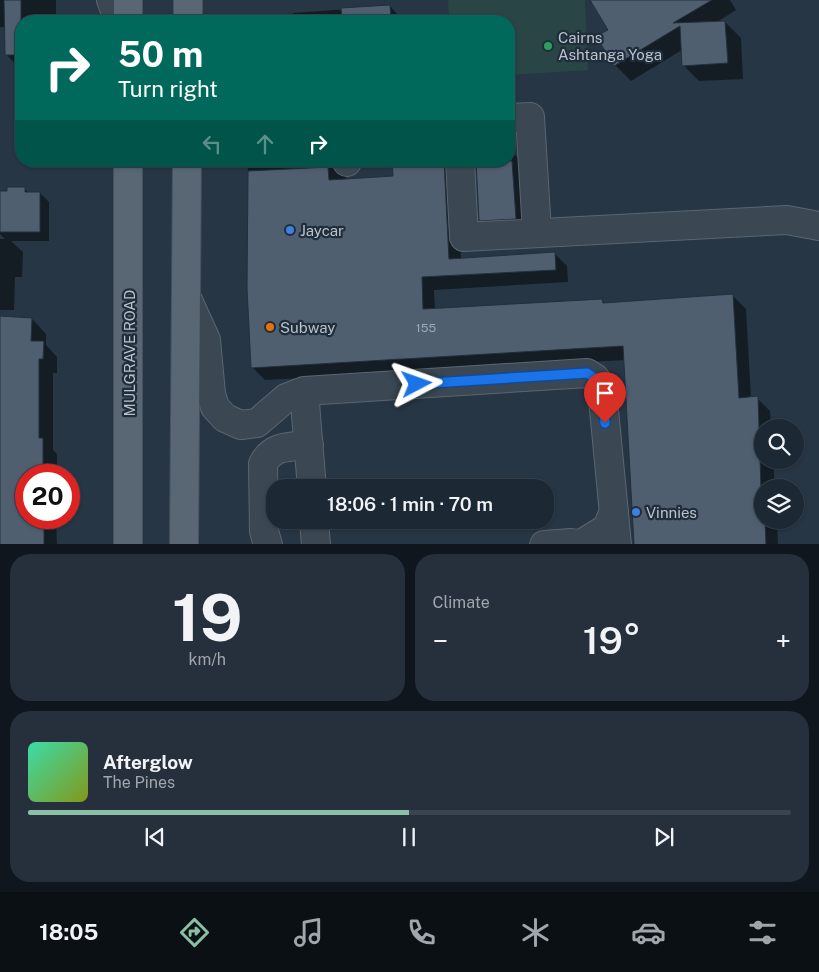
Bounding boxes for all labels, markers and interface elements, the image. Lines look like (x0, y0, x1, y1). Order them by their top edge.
place label: Cairns Ashtanga Yoga (558, 29, 662, 63)
text: 50 m (118, 34, 203, 75)
icon: right (35, 35, 100, 100)
marker: Cairns Ashtanga Yoga (542, 40, 554, 52)
text: Turn right (118, 76, 218, 102)
icon: left (198, 130, 226, 158)
icon: ahead (251, 130, 279, 158)
icon: right (304, 130, 332, 158)
place label: Jaycar (300, 222, 344, 239)
marker: Jaycar (284, 224, 296, 236)
street label: MULGRAVE ROAD (121, 290, 138, 416)
place label: Subway (280, 319, 335, 336)
marker: Subway (264, 321, 276, 333)
house number: 155 (416, 321, 436, 335)
position arrow (390, 357, 442, 409)
pin (584, 372, 626, 423)
icon: arrive (591, 379, 619, 407)
map controls (754, 419, 804, 529)
button: search (754, 419, 804, 469)
speed limit sign: 20 (15, 464, 80, 529)
button: layers (754, 479, 804, 529)
text: 18:06 · 1 min · 70 m (327, 493, 493, 515)
place label: Vinnies (646, 504, 697, 521)
marker: Vinnies (630, 506, 642, 518)
text: 19 (172, 579, 243, 656)
text: Climate (433, 593, 490, 612)
text: 19° (583, 618, 641, 663)
text: − (433, 624, 448, 657)
text: + (775, 624, 791, 657)
text: km/h (188, 650, 226, 669)
text: Afterglow (103, 751, 193, 773)
text: The Pines (103, 773, 175, 792)
icon: previous (141, 823, 169, 851)
icon: pause (395, 823, 423, 851)
icon: next (650, 823, 678, 851)
icon: directions (177, 915, 212, 950)
icon: music (291, 915, 326, 950)
icon: phone (404, 915, 439, 950)
icon: climate (518, 915, 553, 950)
icon: car (631, 915, 666, 950)
icon: filters (745, 915, 780, 950)
text: 18:05 (39, 919, 98, 945)

